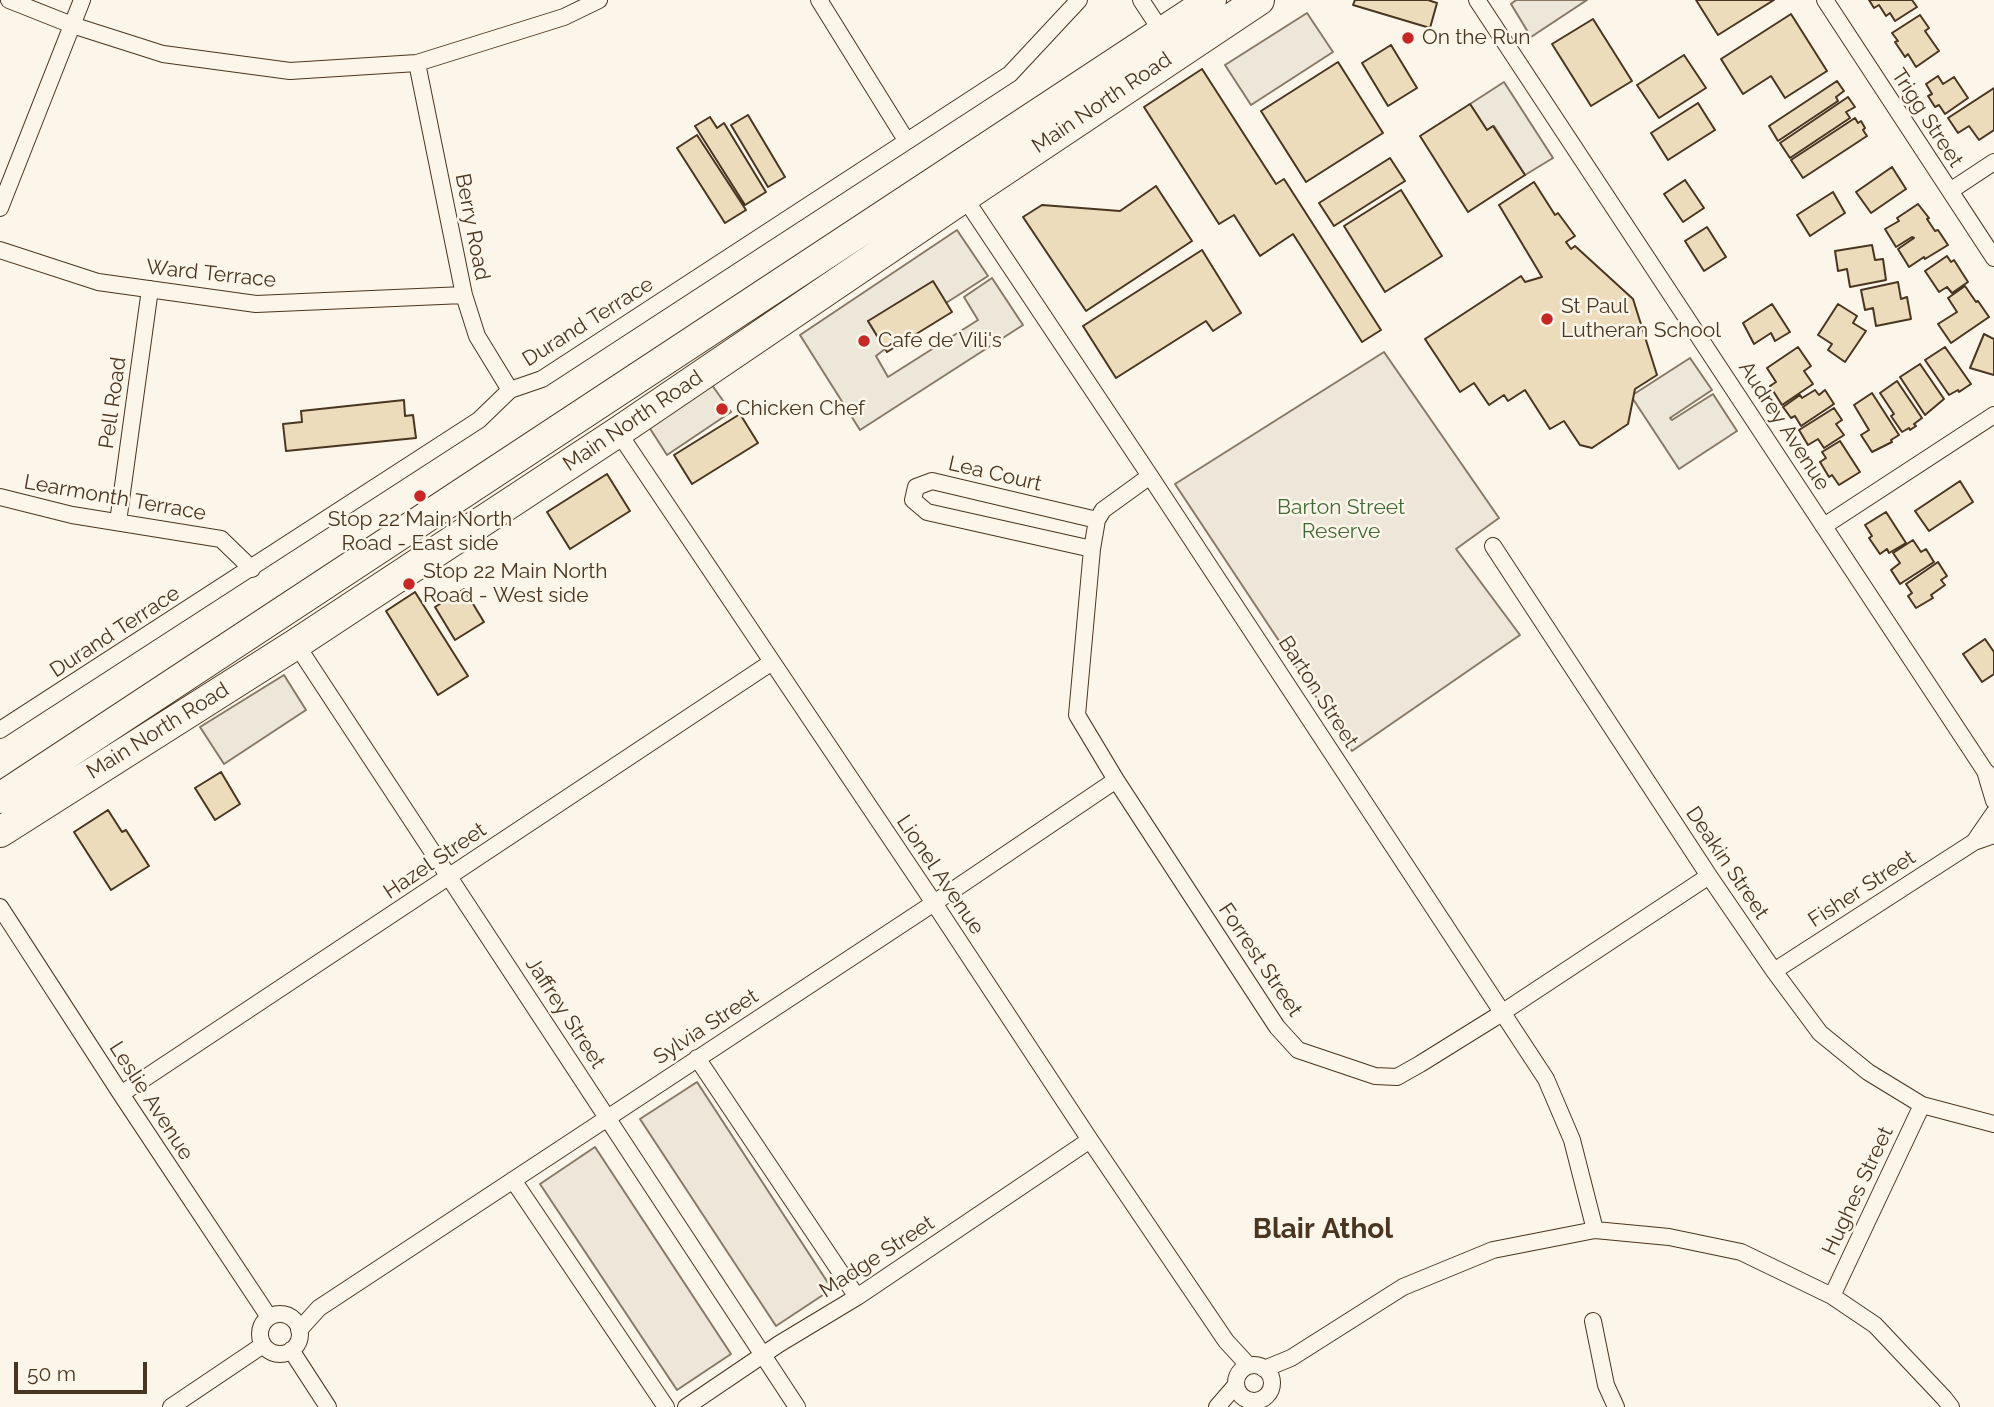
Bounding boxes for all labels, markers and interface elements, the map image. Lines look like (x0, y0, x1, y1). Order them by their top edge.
place label: On the Run (1422, 25, 1531, 51)
marker: On the Run (1400, 30, 1416, 46)
street label: Main North Road (1027, 47, 1177, 159)
street label: Trigg Street (1886, 64, 1968, 172)
street label: Berry Road (449, 172, 495, 282)
street label: Ward Terrace (145, 255, 277, 293)
street label: Durand Terrace (518, 272, 658, 372)
place label: St Paul Lutheran School (1561, 294, 1721, 344)
marker: St Paul Lutheran School (1539, 311, 1555, 327)
place label: Cafe de Vili's (878, 328, 1002, 354)
marker: Cafe de Vili's (856, 333, 872, 349)
street label: Pell Road (94, 356, 132, 450)
street label: Audrey Avenue (1733, 357, 1835, 495)
street label: Main North Road (558, 365, 708, 477)
place label: Chicken Chef (736, 396, 865, 422)
marker: Chicken Chef (714, 401, 730, 417)
street label: Lea Court (946, 451, 1044, 497)
street label: Learmonth Terrace (22, 470, 208, 526)
marker: Stop 22 Main North Road - East side (412, 488, 428, 504)
park label: Barton Street Reserve (1277, 495, 1405, 545)
place label: Stop 22 Main North Road - East side (328, 507, 512, 557)
place label: Stop 22 Main North Road - West side (423, 559, 608, 609)
marker: Stop 22 Main North Road - West side (401, 576, 417, 592)
street label: Durand Terrace (45, 581, 185, 683)
street label: Barton Street (1273, 631, 1363, 753)
street label: Main North Road (82, 677, 234, 785)
street label: Deakin Street (1680, 802, 1774, 924)
street label: Lionel Avenue (891, 810, 989, 940)
street label: Hazel Street (379, 817, 491, 905)
street label: Fisher Street (1804, 845, 1920, 933)
street label: Forrest Street (1213, 898, 1307, 1022)
street label: Jaffrey Street (520, 953, 610, 1073)
street label: Sylvia Street (649, 984, 763, 1070)
street label: Leslie Avenue (103, 1037, 199, 1165)
street label: Hughes Street (1817, 1123, 1899, 1259)
street label: Madge Street (815, 1211, 939, 1303)
district label: Blair Athol (1253, 1213, 1393, 1247)
scale bar (18, 1348, 150, 1392)
text: 50 m (27, 1361, 76, 1386)

